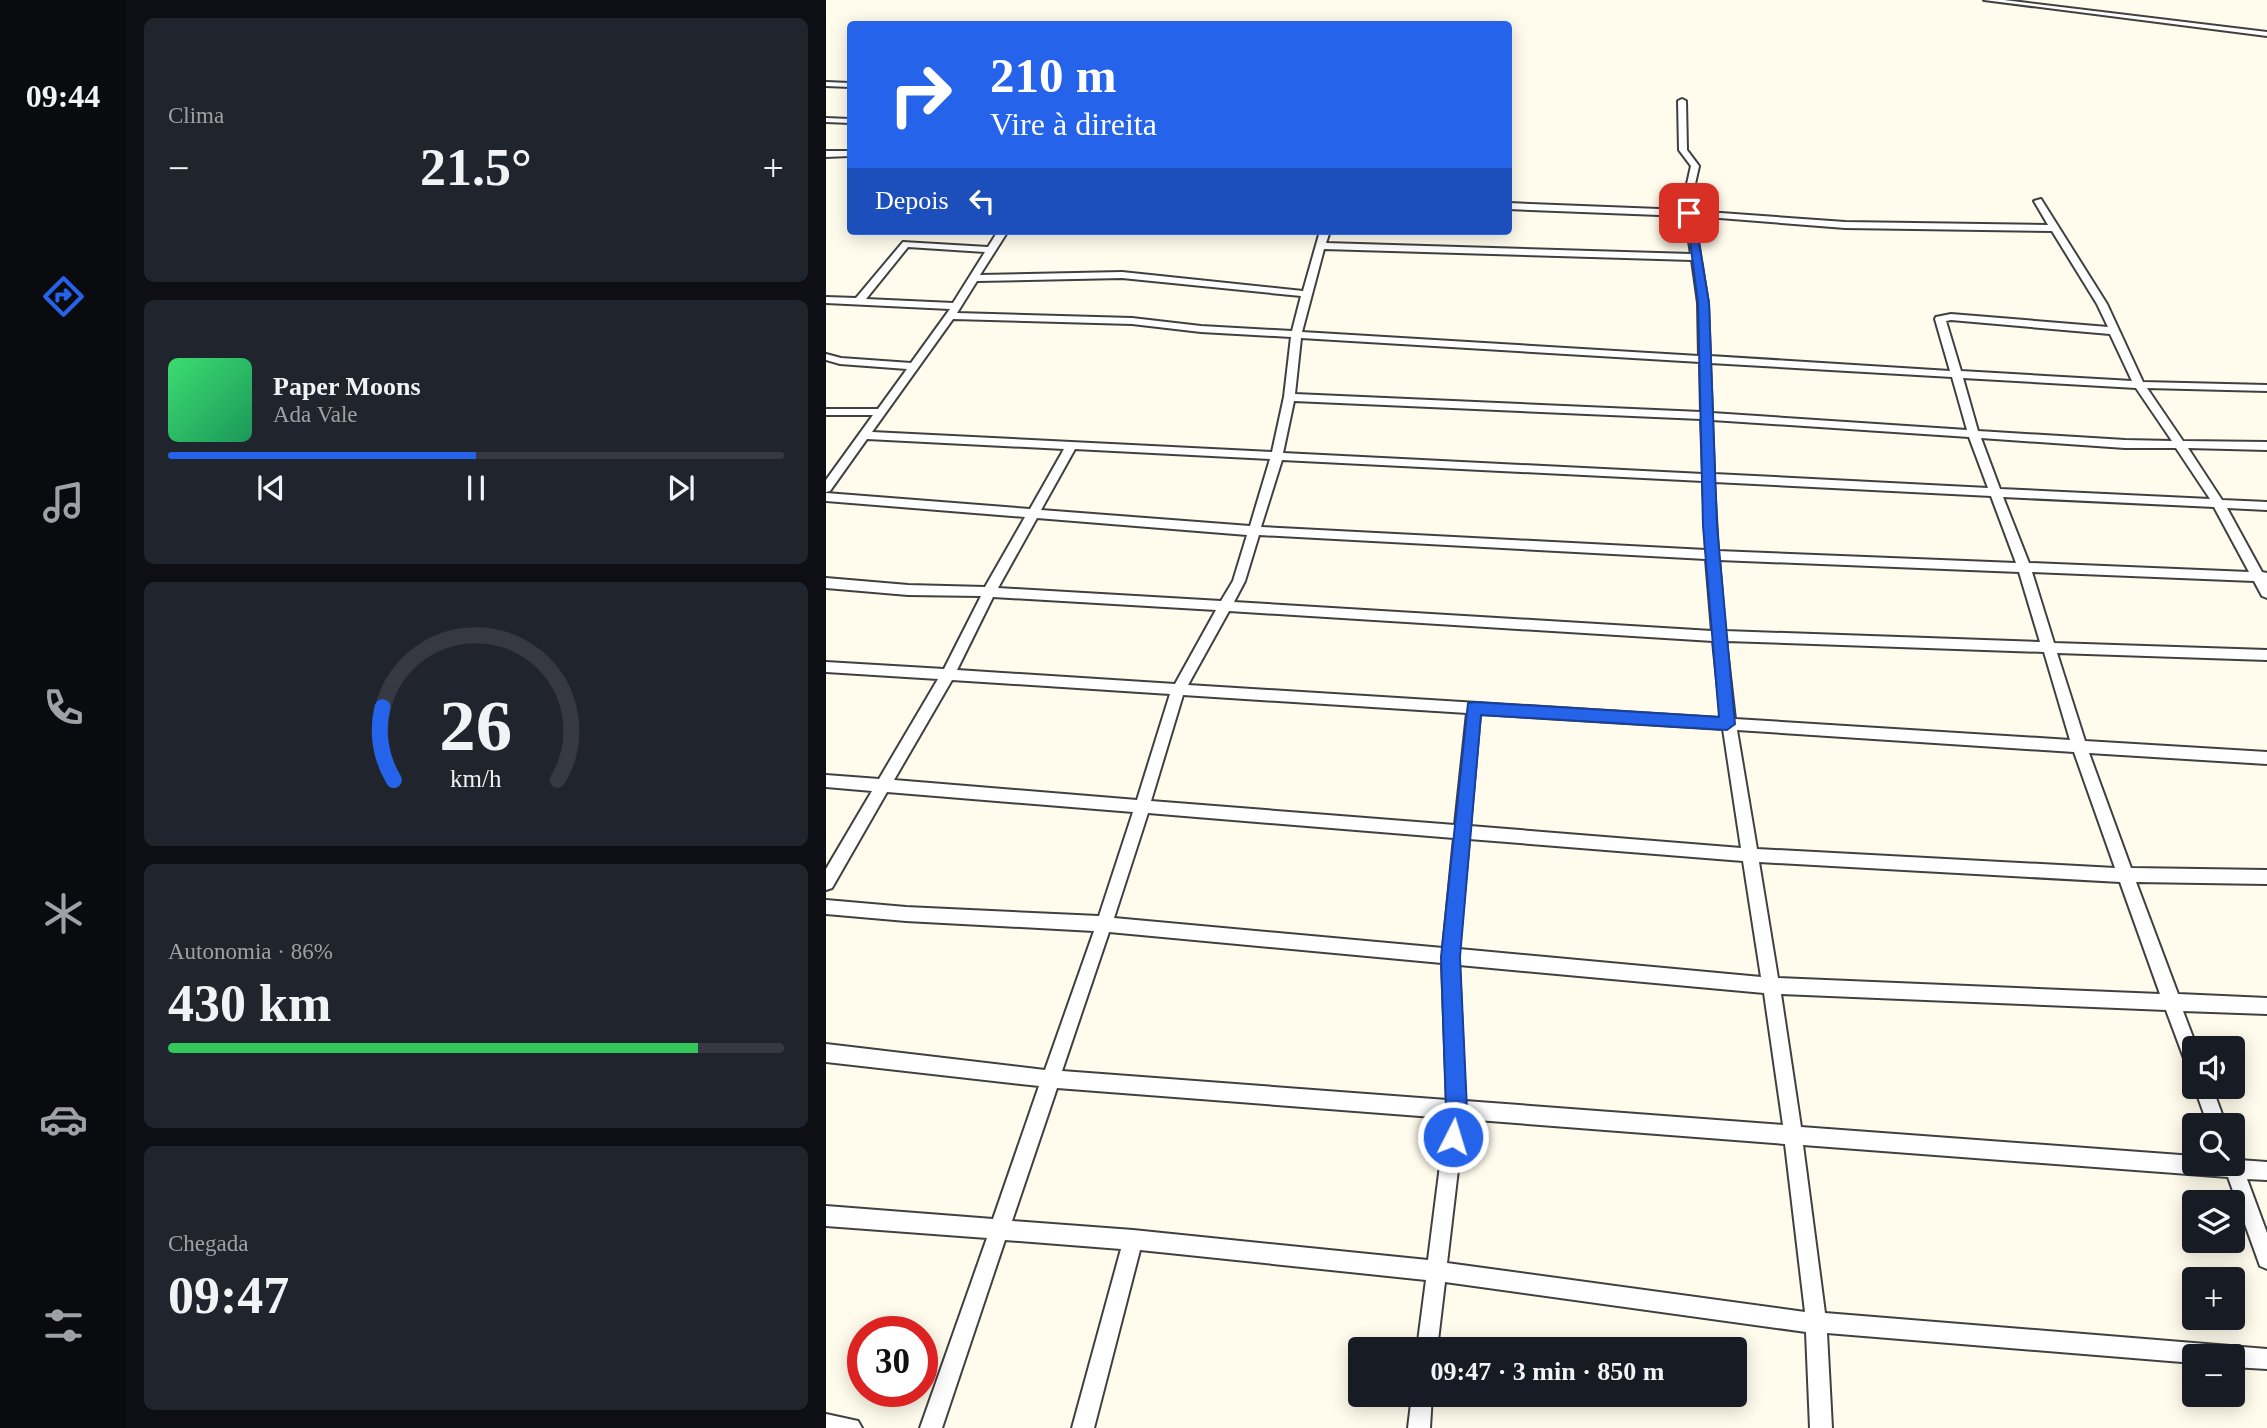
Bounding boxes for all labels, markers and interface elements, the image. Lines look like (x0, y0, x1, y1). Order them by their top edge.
text: 210 m (990, 48, 1117, 103)
icon: right (875, 49, 966, 140)
text: 09:44 (26, 78, 100, 114)
text: Clima (168, 103, 224, 128)
text: Vire à direita (990, 106, 1157, 142)
text: 21.5° (420, 139, 532, 196)
text: − (168, 147, 189, 189)
text: + (763, 147, 784, 189)
icon: left (963, 182, 1001, 220)
pin (1659, 183, 1719, 243)
text: Depois (875, 186, 949, 215)
icon: arrive (1670, 194, 1708, 232)
icon: directions (39, 272, 88, 321)
text: Paper Moons (273, 372, 421, 401)
text: Ada Vale (273, 402, 358, 427)
icon: previous (252, 469, 290, 507)
icon: pause (457, 469, 495, 507)
icon: next (662, 469, 700, 507)
icon: music (39, 478, 88, 527)
icon: phone (39, 683, 88, 732)
text: 26 (440, 685, 512, 766)
text: km/h (450, 765, 502, 792)
icon: climate (39, 889, 88, 938)
text: Autonomia · 86% (168, 939, 333, 964)
text: 430 km (168, 975, 331, 1032)
map controls (2182, 1036, 2245, 1407)
button: sound (2182, 1036, 2245, 1099)
icon: car (39, 1095, 88, 1144)
position arrow (1416, 1100, 1490, 1174)
button: search (2182, 1113, 2245, 1176)
button: layers (2182, 1190, 2245, 1253)
text: Chegada (168, 1231, 248, 1256)
text: 09:47 (168, 1267, 289, 1324)
button: + (2182, 1267, 2245, 1330)
icon: filters (39, 1301, 88, 1350)
speed limit sign: 30 (847, 1316, 938, 1407)
button: − (2182, 1344, 2245, 1407)
text: 09:47 · 3 min · 850 m (1431, 1357, 1665, 1386)

